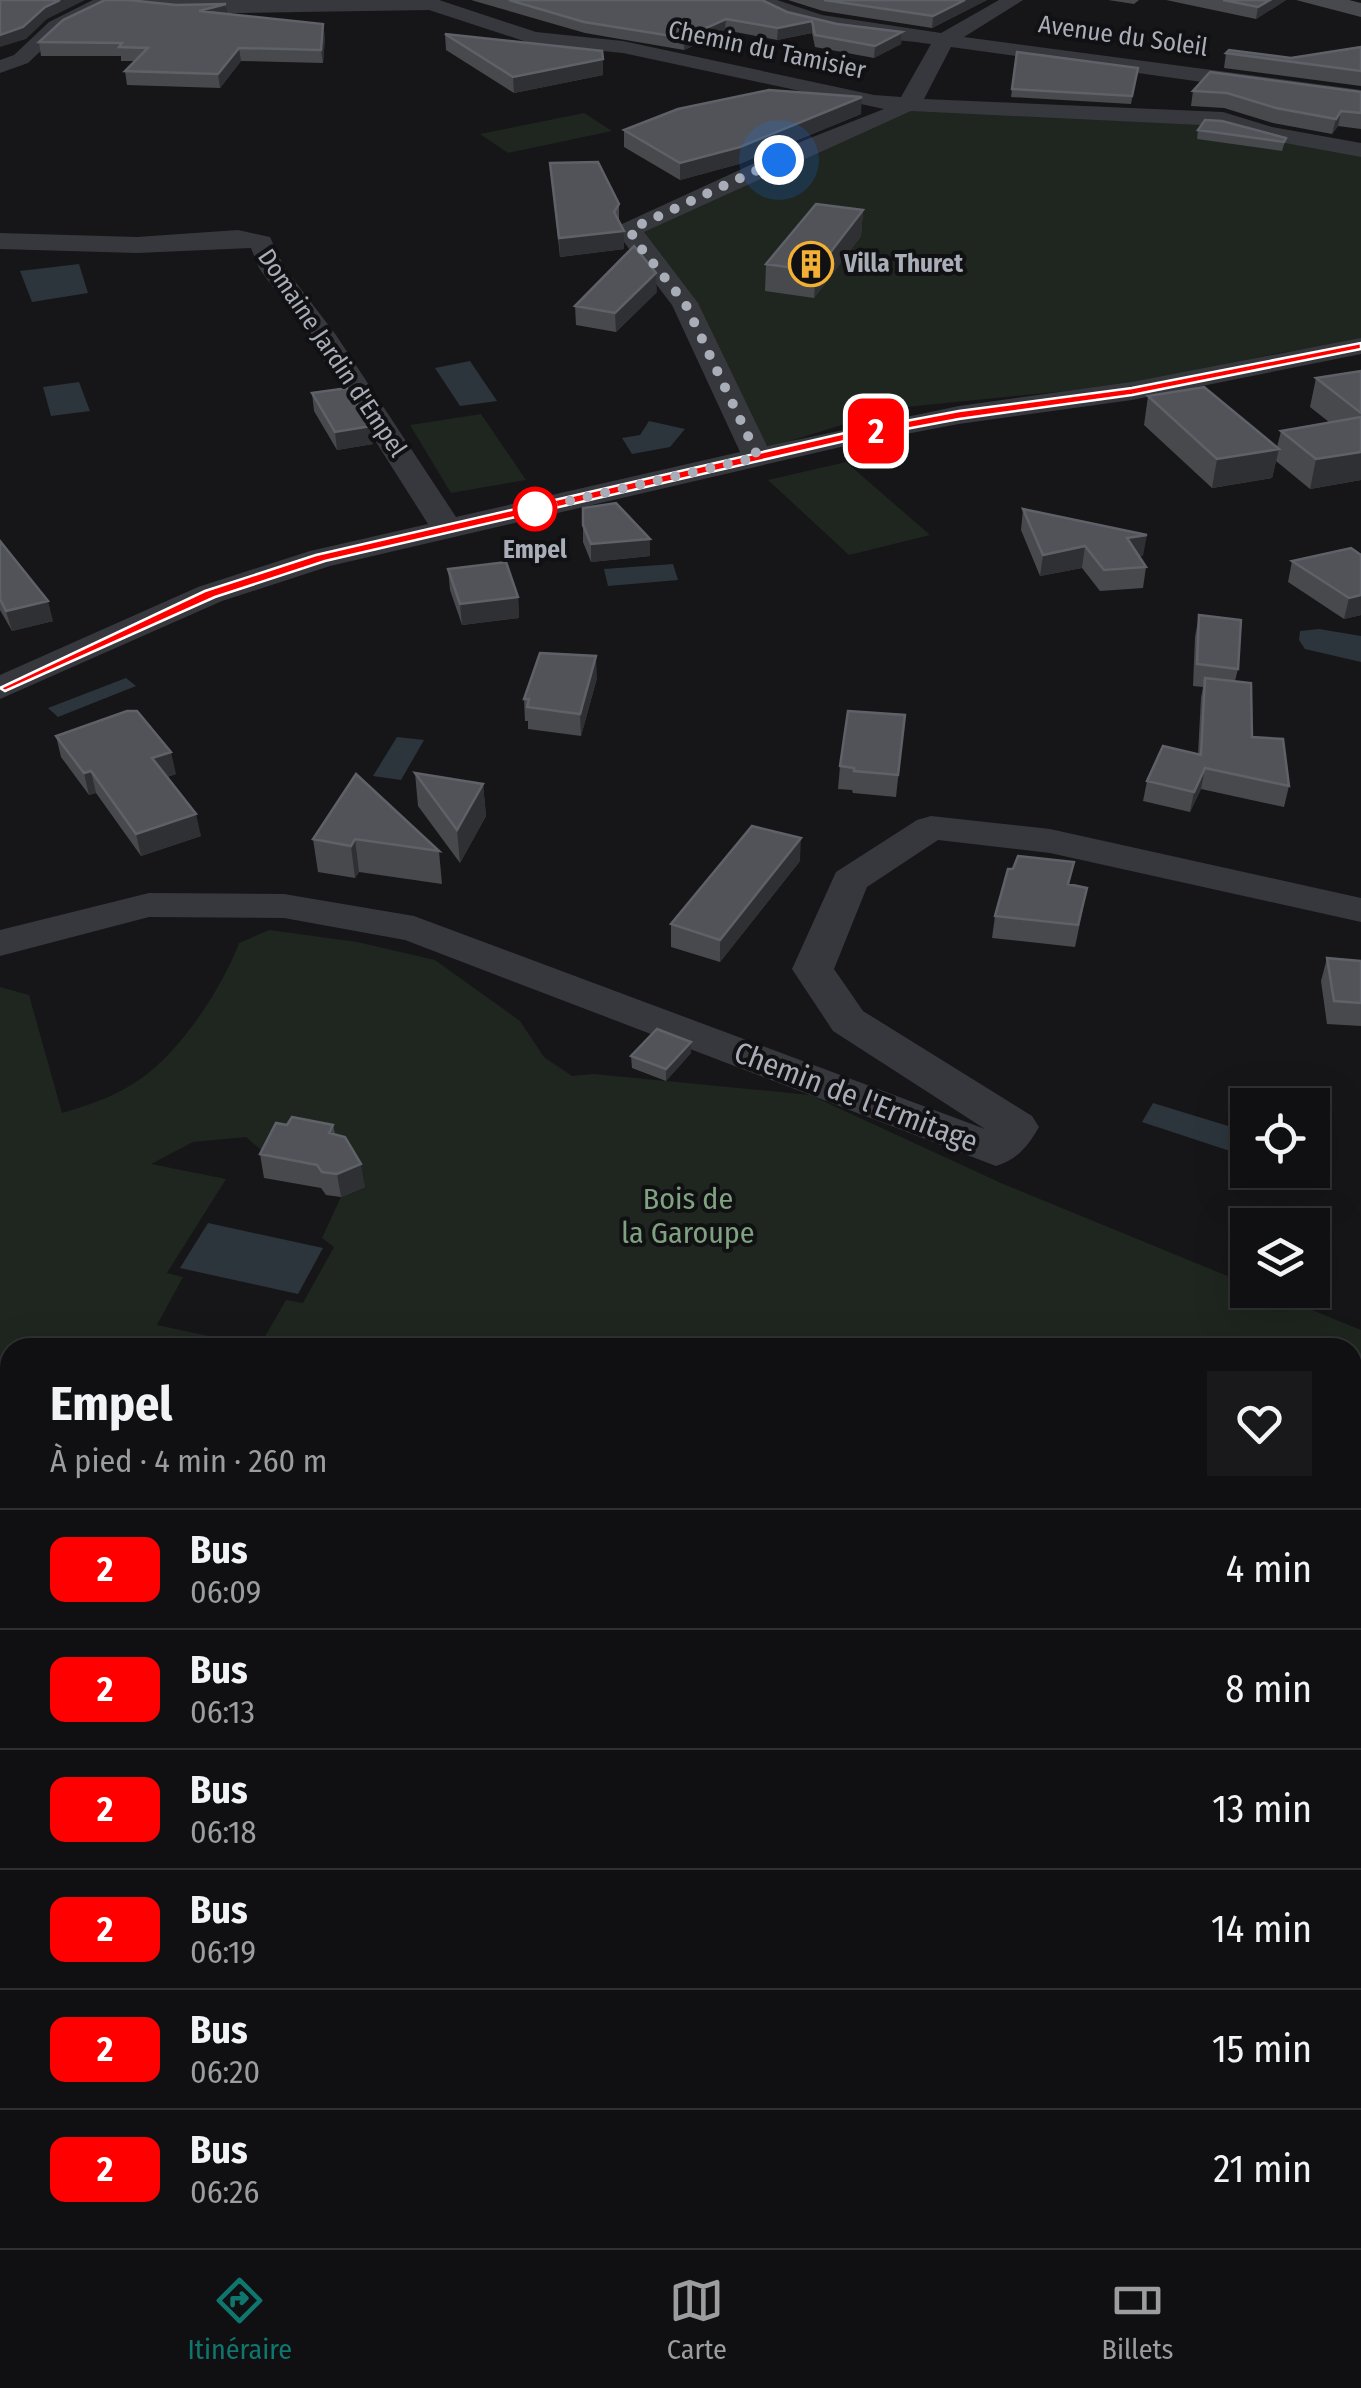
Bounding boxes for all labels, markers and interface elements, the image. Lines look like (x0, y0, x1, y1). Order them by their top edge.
street label: Avenue du Soleil (1036, 9, 1210, 63)
street label: Chemin du Tamisier (666, 14, 869, 86)
your location (754, 135, 804, 185)
building icon: Villa Thuret (788, 241, 834, 287)
street label: Domaine Jardin d'Empel (251, 243, 413, 463)
place label: Villa Thuret (843, 249, 964, 279)
line badge: 2 (844, 398, 908, 464)
text: 2 (868, 410, 884, 452)
marker: Empel (514, 488, 556, 530)
place label: Empel (503, 535, 567, 565)
street label: Chemin de l'Ermitage (729, 1034, 983, 1160)
map controls (1230, 1088, 1330, 1308)
button: locate (1230, 1088, 1330, 1188)
park label: Bois de la Garoupe (621, 1181, 755, 1251)
button: layers (1230, 1208, 1330, 1308)
button: heart (1207, 1371, 1312, 1476)
text: Empel (50, 1375, 172, 1433)
text: À pied · 4 min · 260 m (50, 1442, 327, 1480)
text: Bus (190, 1527, 248, 1573)
text: 4 min (1226, 1546, 1312, 1592)
text: 2 (97, 1548, 113, 1590)
text: 06:09 (190, 1573, 261, 1611)
text: Bus (190, 1647, 248, 1693)
text: 8 min (1225, 1666, 1312, 1712)
text: 2 (97, 1668, 113, 1710)
text: 06:13 (190, 1693, 255, 1731)
text: Bus (190, 1767, 248, 1813)
text: 13 min (1212, 1786, 1312, 1832)
text: 2 (97, 1788, 113, 1830)
text: 06:18 (190, 1813, 257, 1851)
text: Bus (190, 1887, 248, 1933)
text: 14 min (1211, 1906, 1312, 1952)
text: 2 (97, 1908, 113, 1950)
text: 06:19 (190, 1933, 256, 1971)
text: Bus (190, 2007, 248, 2053)
text: 15 min (1212, 2026, 1312, 2072)
text: 2 (97, 2028, 113, 2070)
text: 06:20 (190, 2053, 260, 2091)
text: Bus (190, 2127, 248, 2173)
text: 21 min (1214, 2146, 1312, 2192)
text: 2 (97, 2148, 113, 2190)
text: 06:26 (190, 2173, 259, 2211)
tab: Itinéraire (187, 2273, 292, 2366)
tab: Carte (667, 2273, 727, 2366)
tab: Billets (1102, 2273, 1174, 2366)

